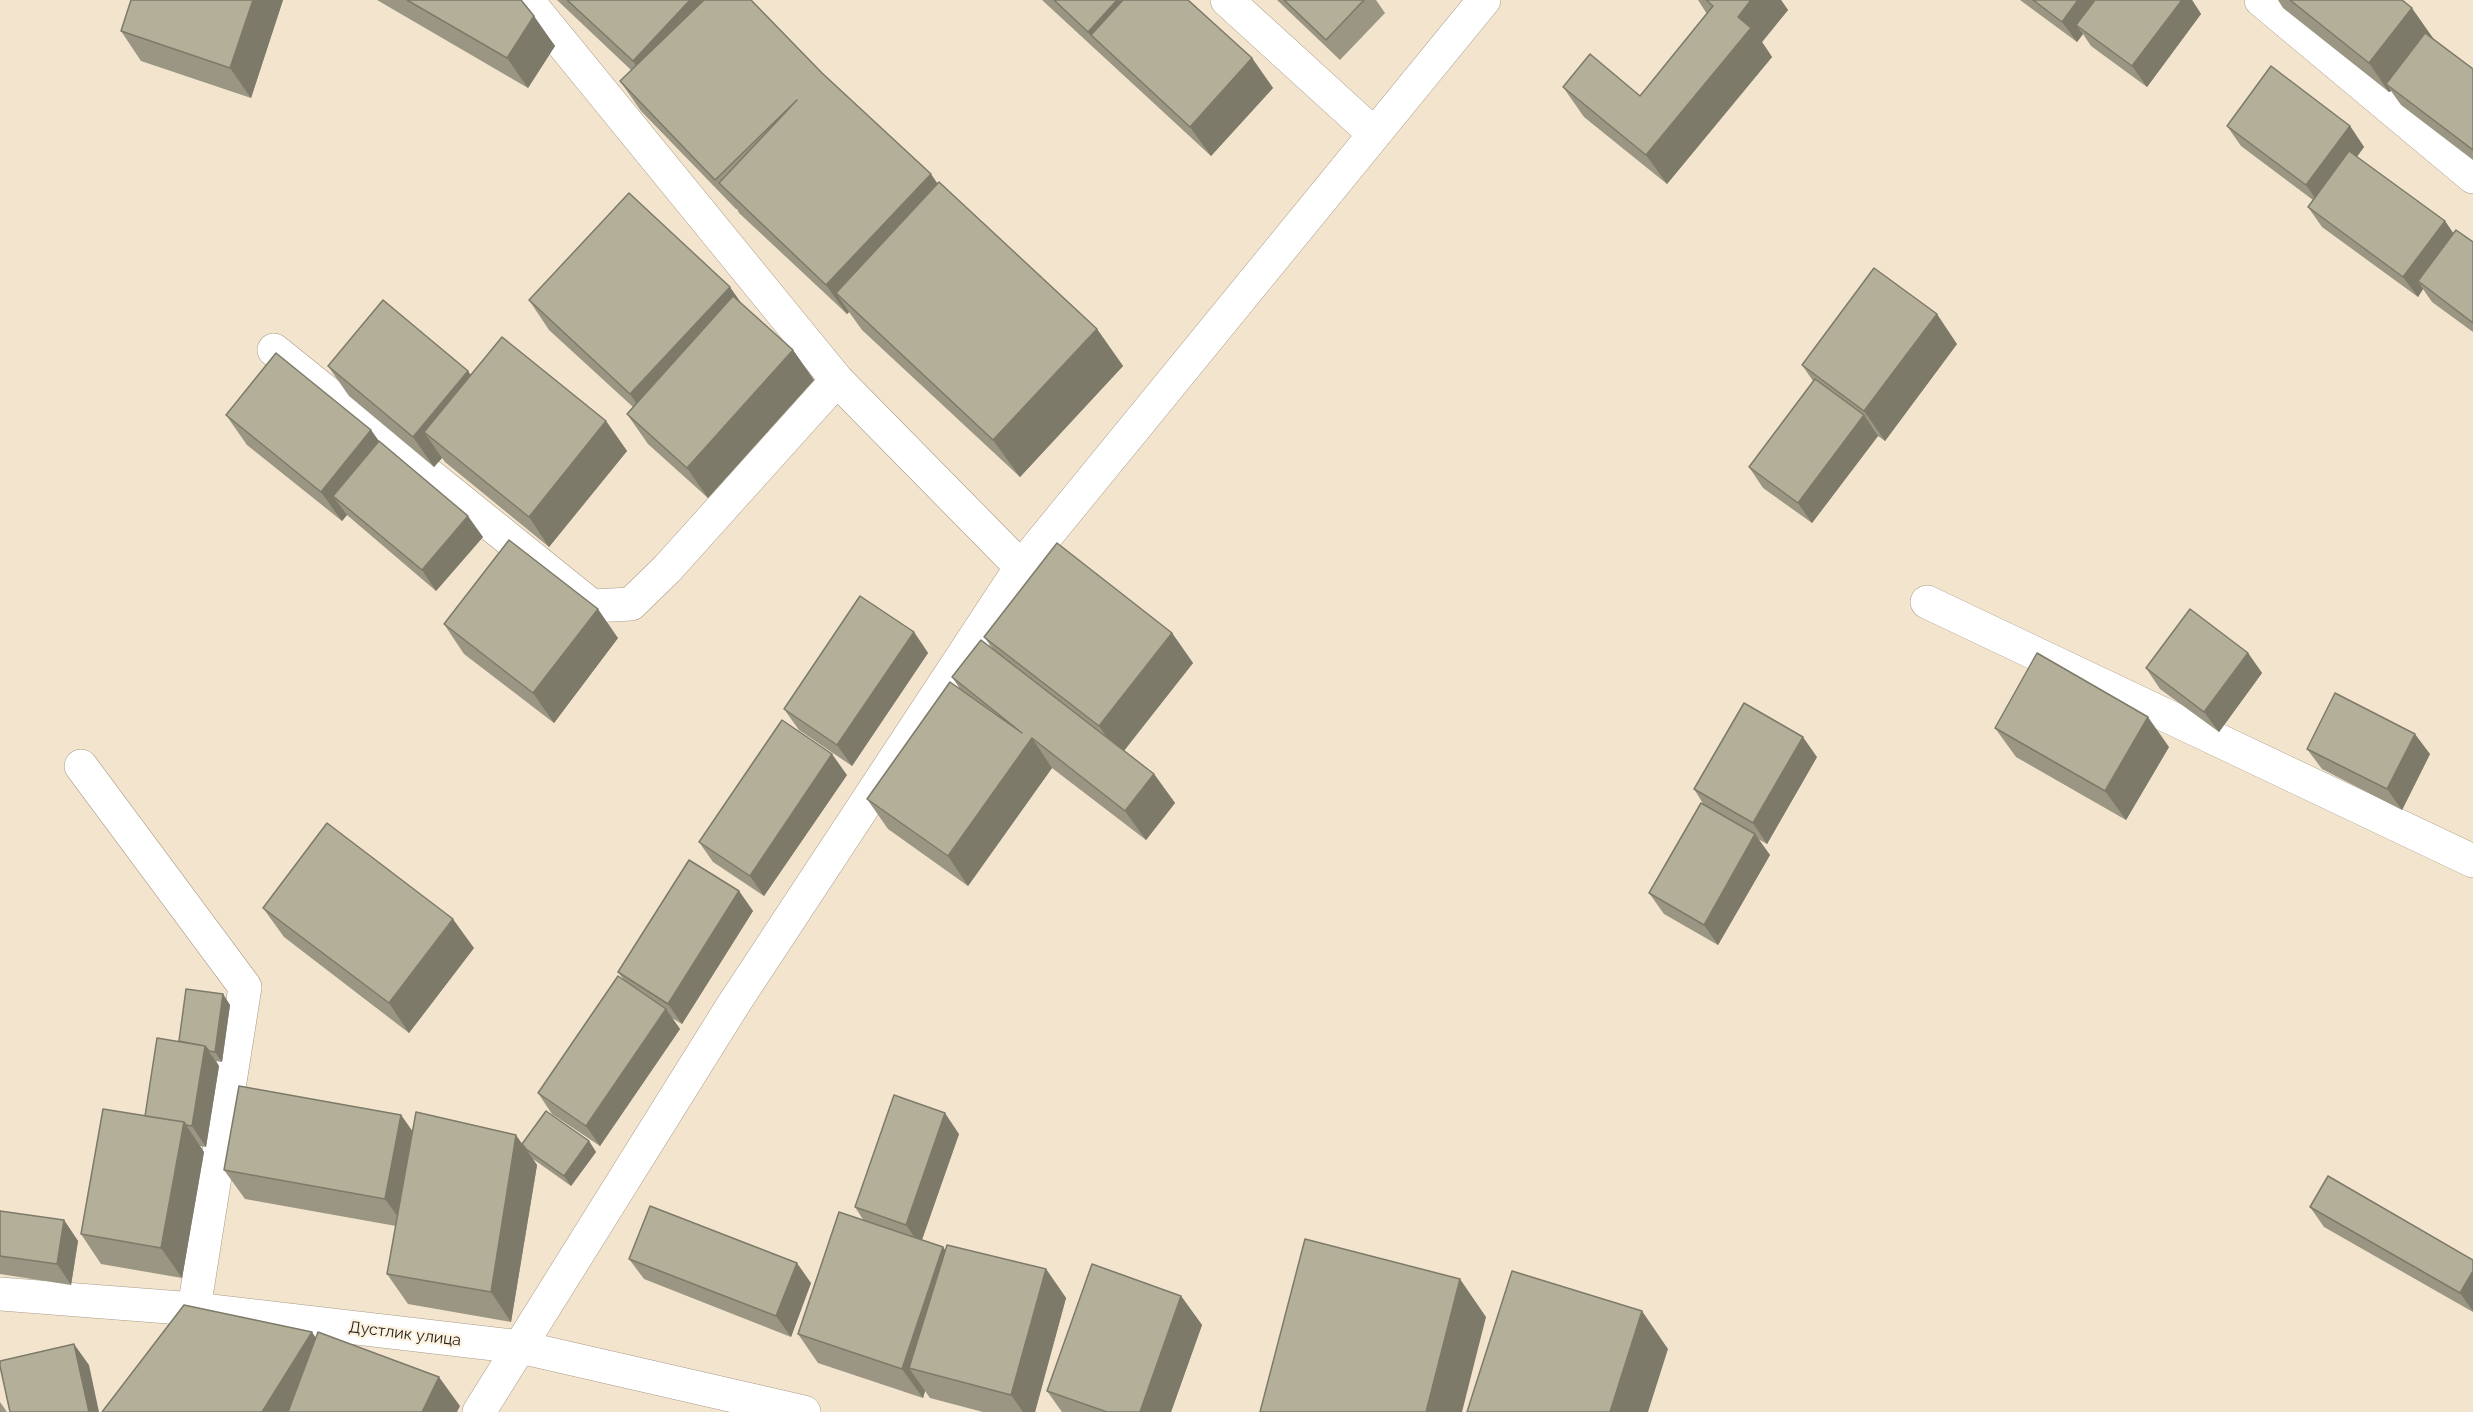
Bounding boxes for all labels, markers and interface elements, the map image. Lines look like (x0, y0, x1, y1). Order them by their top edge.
street label: Дустлик улица (348, 1318, 462, 1350)

